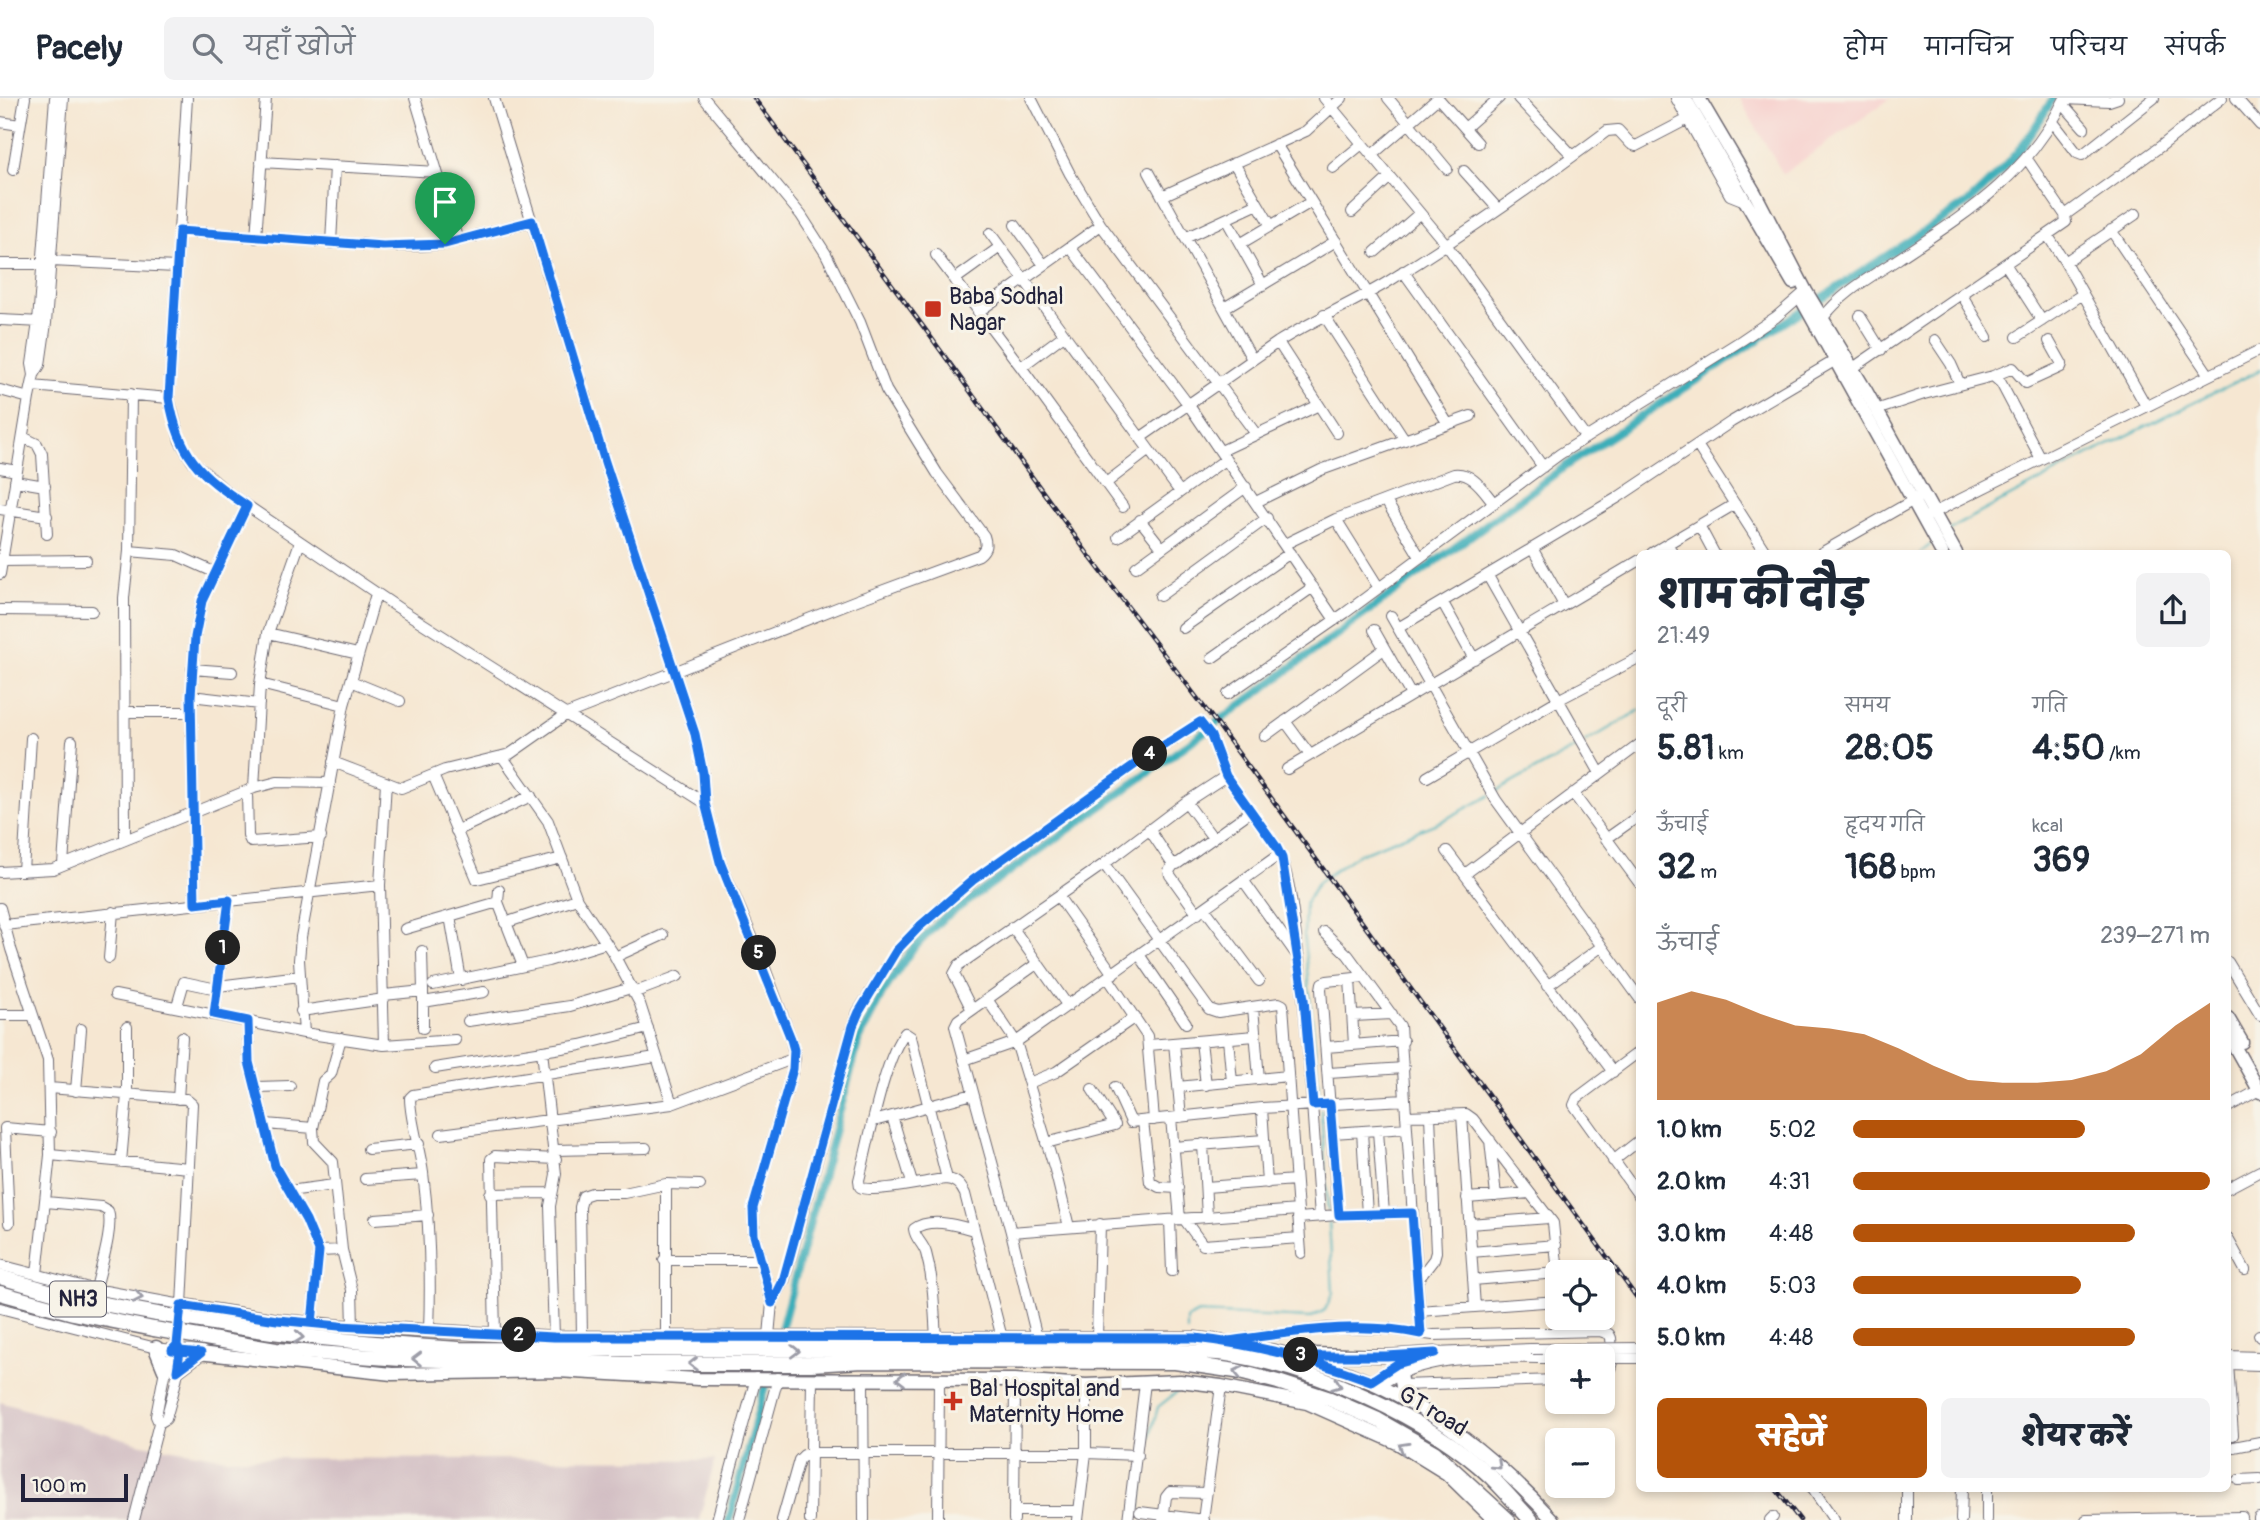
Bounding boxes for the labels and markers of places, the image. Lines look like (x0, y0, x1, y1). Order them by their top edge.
pin (415, 172, 475, 244)
place label: Baba Sodhal Nagar (949, 282, 1064, 337)
marker: Baba Sodhal Nagar (923, 299, 943, 319)
pin: 4 (1132, 736, 1168, 772)
pin: 1 (206, 930, 241, 966)
pin: 5 (742, 936, 776, 970)
pin: 2 (502, 1318, 536, 1352)
pin: 3 (1284, 1338, 1318, 1372)
place label: Bal Hospital and Maternity Home (969, 1374, 1124, 1429)
marker: Bal Hospital and Maternity Home (943, 1391, 963, 1411)

